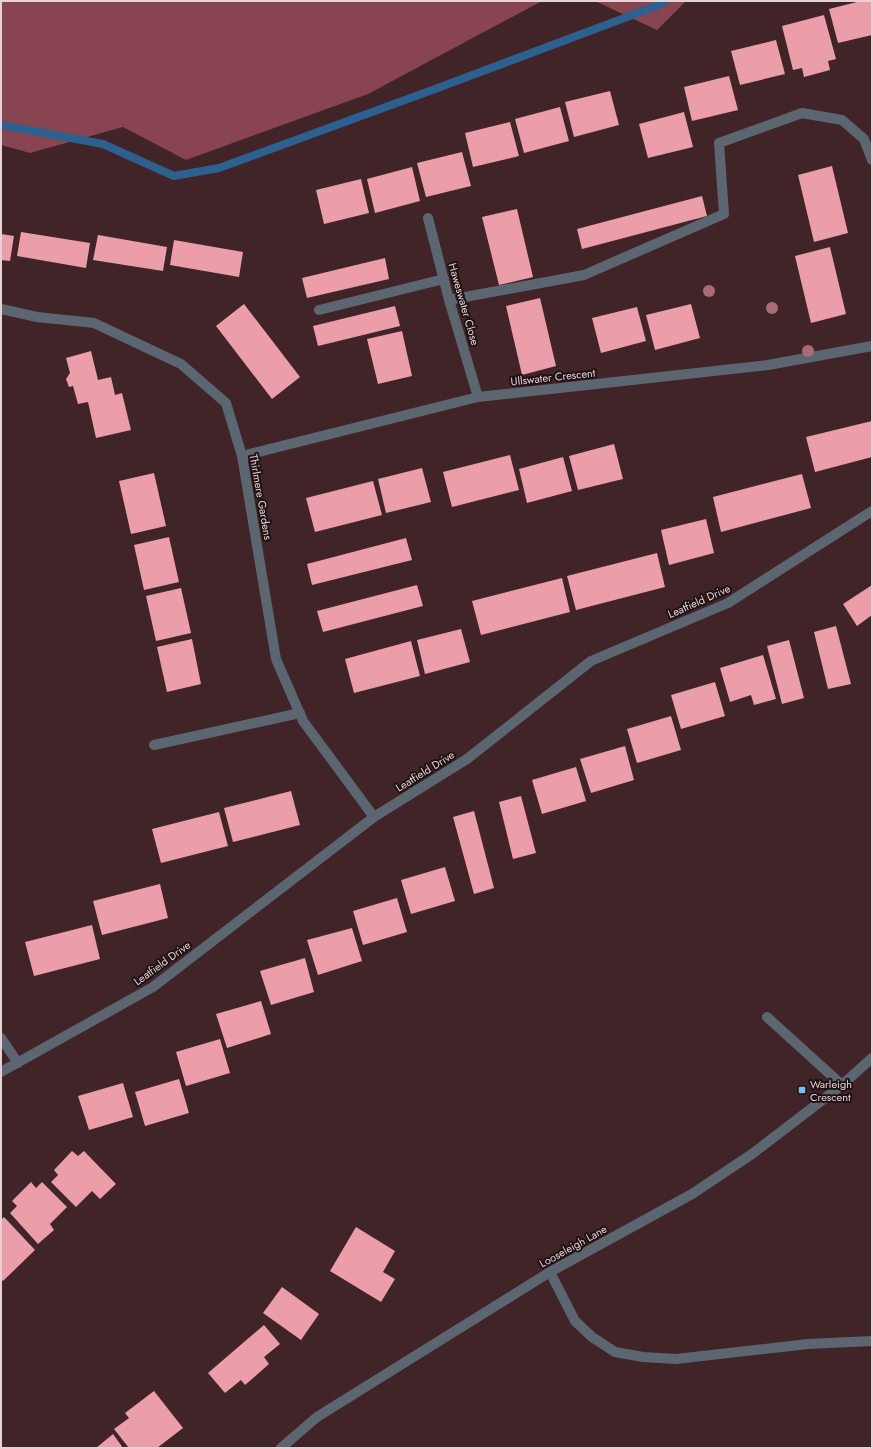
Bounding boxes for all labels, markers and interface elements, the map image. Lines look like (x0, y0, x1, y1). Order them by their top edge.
street label: Haweswater Close (445, 261, 483, 347)
street label: Ullswater Crescent (510, 365, 596, 389)
street label: Thirlmere Gardens (246, 453, 276, 542)
street label: Leatfield Drive (665, 580, 733, 622)
street label: Leatfield Drive (392, 746, 458, 795)
street label: Leatfield Drive (130, 937, 194, 989)
place label: Warleigh Crescent (810, 1076, 852, 1105)
marker: Warleigh Crescent (797, 1085, 807, 1095)
street label: Looseleigh Lane (536, 1221, 610, 1271)

